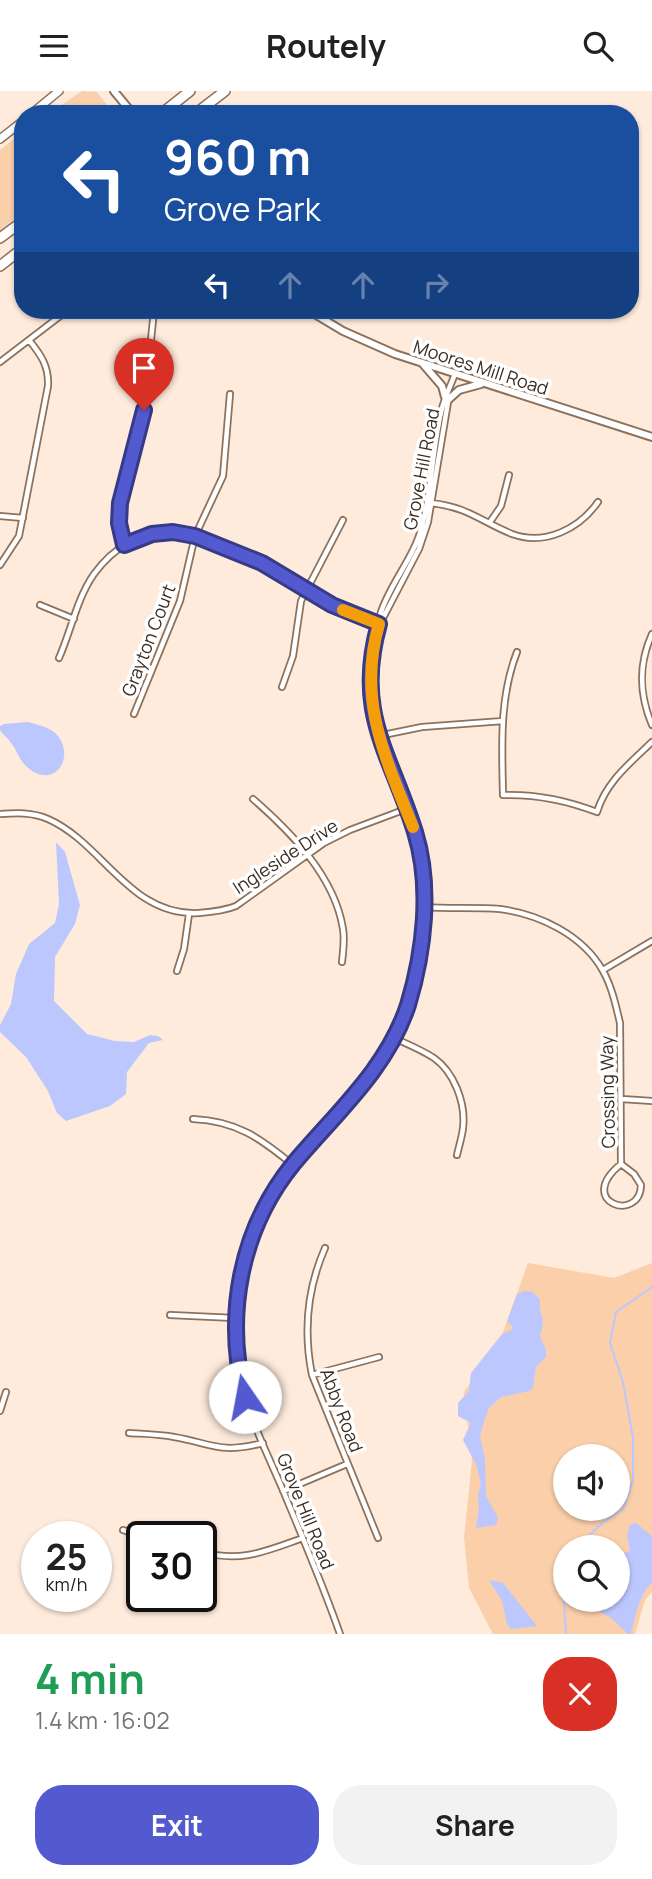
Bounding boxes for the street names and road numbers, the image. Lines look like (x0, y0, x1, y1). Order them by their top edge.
street label: Moores Mill Road (411, 334, 551, 400)
street label: Grove Hill Road (397, 406, 445, 532)
street label: Grayton Court (116, 581, 180, 699)
street label: Ingleside Drive (228, 813, 342, 899)
street label: Crossing Way (594, 1035, 620, 1149)
street label: Abby Road (315, 1365, 369, 1455)
street label: Grove Hill Road (272, 1449, 340, 1573)

